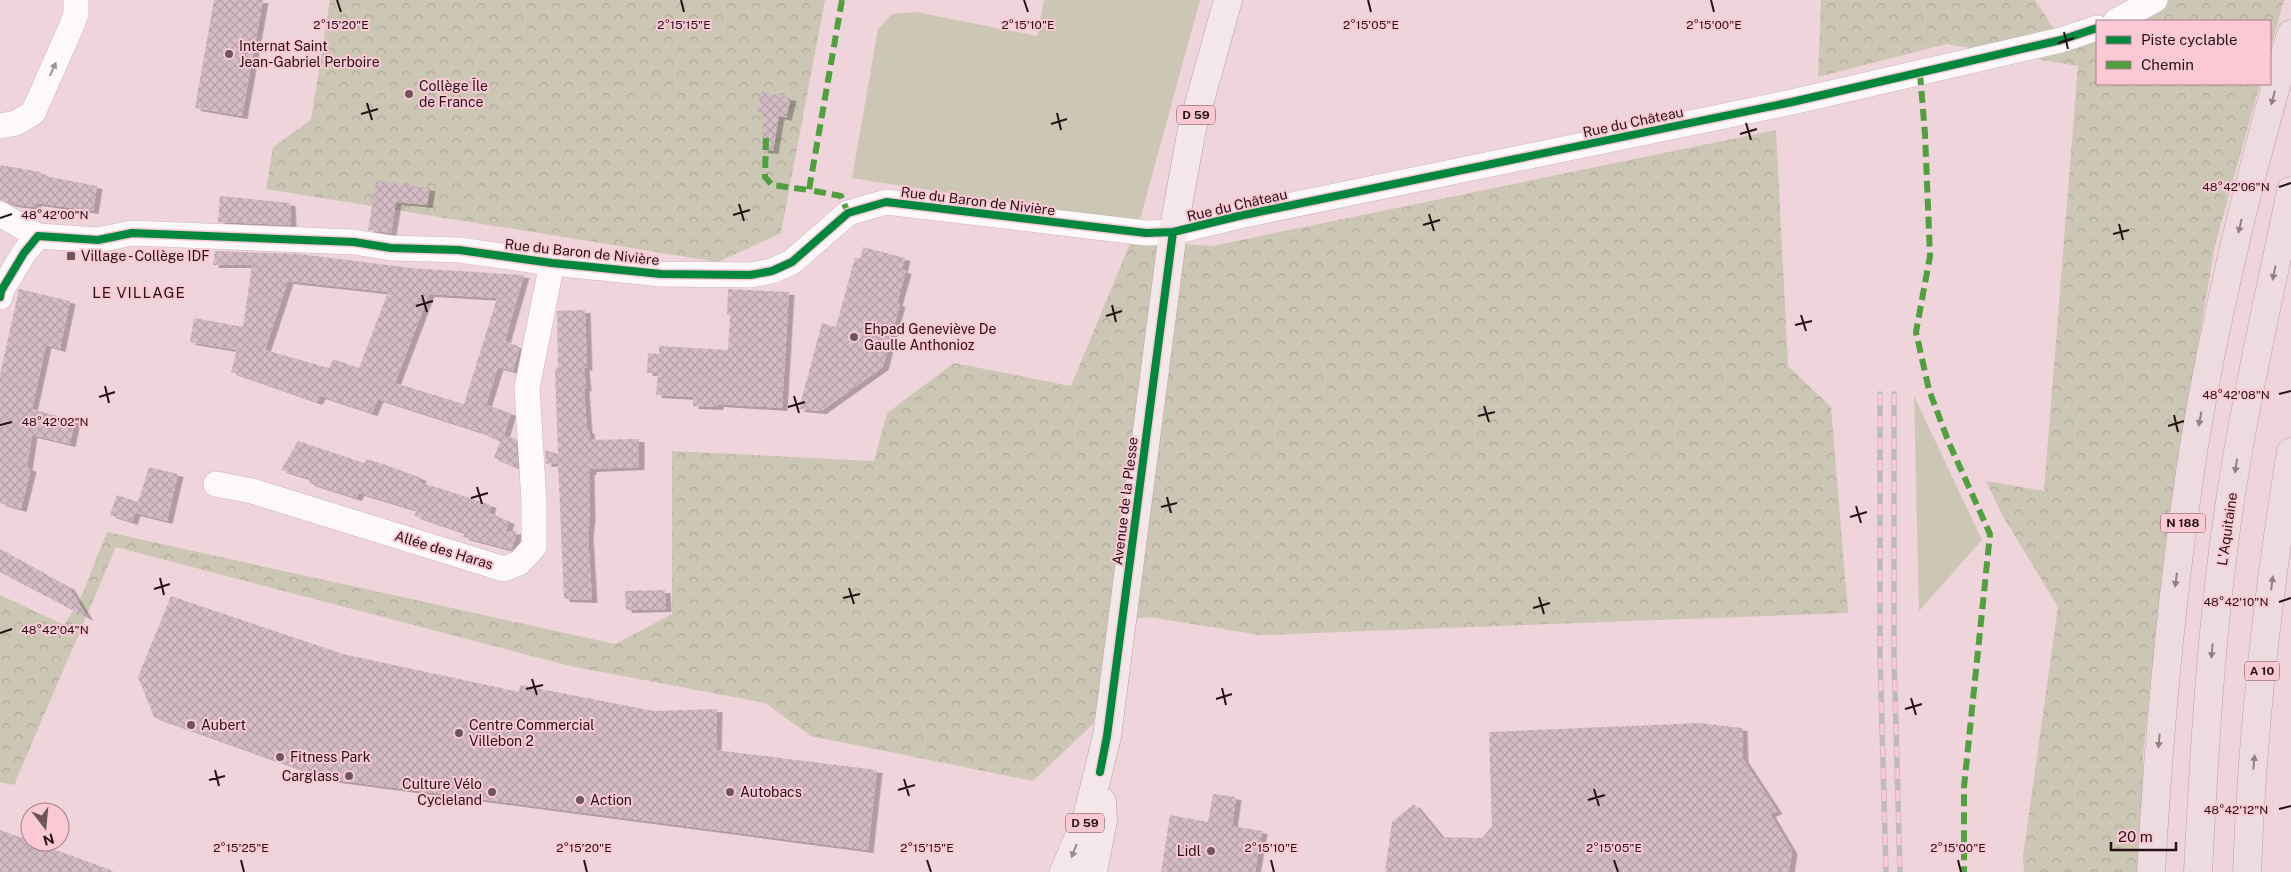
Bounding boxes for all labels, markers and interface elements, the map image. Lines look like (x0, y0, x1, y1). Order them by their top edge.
text: 2°15'20"E (313, 18, 369, 32)
text: 2°15'15"E (657, 18, 711, 32)
text: 2°15'10"E (1001, 18, 1055, 32)
text: 2°15'05"E (1343, 18, 1399, 32)
text: 2°15'00"E (1686, 18, 1742, 32)
legend (2096, 20, 2271, 85)
text: Piste cyclable (2141, 31, 2238, 48)
place label: Internat Saint Jean-Gabriel Perboire (239, 38, 380, 70)
marker: Internat Saint Jean-Gabriel Perboire (223, 48, 235, 60)
text: Chemin (2141, 56, 2194, 73)
one-way arrow (50, 62, 58, 76)
place label: Collège Île de France (419, 77, 488, 110)
marker: Collège Île de France (403, 88, 415, 100)
one-way arrow (2269, 90, 2277, 105)
street label: Rue du Château (1581, 104, 1685, 140)
road number: D 59 (1177, 106, 1215, 124)
text: 48°42'06"N (2202, 180, 2270, 194)
street label: Rue du Baron de Nivière (900, 184, 1056, 218)
street label: Rue du Château (1185, 186, 1289, 224)
text: 48°42'00"N (21, 208, 89, 222)
one-way arrow (2236, 218, 2244, 233)
street label: Rue du Baron de Nivière (504, 236, 660, 268)
place label: Village - Collège IDF (81, 248, 210, 264)
marker: Village - Collège IDF (65, 250, 77, 262)
one-way arrow (2270, 265, 2278, 280)
district label: LE VILLAGE (92, 284, 186, 301)
place label: Ehpad Geneviève De Gaulle Anthonioz (864, 321, 997, 353)
marker: Ehpad Geneviève De Gaulle Anthonioz (848, 331, 860, 343)
text: 48°42'08"N (2202, 388, 2270, 402)
one-way arrow (2195, 411, 2203, 427)
text: 48°42'02"N (21, 415, 89, 429)
street label: Avenue de la Plesse (1109, 436, 1141, 566)
one-way arrow (2231, 459, 2239, 475)
street label: L'Aquitaine (2214, 491, 2240, 567)
road number: N 188 (2160, 514, 2206, 532)
street label: Allée des Haras (393, 527, 495, 573)
one-way arrow (2172, 572, 2180, 588)
one-way arrow (2268, 575, 2276, 591)
text: 48°42'10"N (2204, 595, 2268, 609)
text: 48°42'04"N (21, 623, 89, 637)
one-way arrow (2208, 643, 2216, 659)
road number: A 10 (2244, 661, 2280, 680)
place label: Aubert (201, 717, 246, 733)
place label: Centre Commercial Villebon 2 (469, 717, 594, 749)
marker: Aubert (185, 719, 197, 731)
marker: Centre Commercial Villebon 2 (453, 727, 465, 739)
one-way arrow (2155, 734, 2163, 750)
place label: Fitness Park (290, 749, 371, 765)
marker: Fitness Park (274, 751, 286, 763)
one-way arrow (2250, 754, 2258, 770)
place label: Carglass (282, 768, 339, 784)
marker: Carglass (343, 770, 355, 782)
place label: Culture Vélo Cycleland (402, 776, 482, 808)
place label: Autobacs (740, 784, 802, 800)
marker: Culture Vélo Cycleland (486, 786, 498, 798)
marker: Autobacs (724, 786, 736, 798)
place label: Action (590, 792, 632, 808)
marker: Action (574, 794, 586, 806)
north arrow (20, 802, 70, 852)
text: 48°42'12"N (2204, 803, 2268, 817)
road number: D 59 (1066, 814, 1104, 832)
scale bar (2111, 820, 2176, 852)
text: 20 m (2118, 828, 2153, 845)
text: N (41, 830, 56, 849)
text: 2°15'25"E (213, 841, 269, 855)
text: 2°15'20"E (556, 841, 612, 855)
text: 2°15'15"E (900, 841, 954, 855)
text: 2°15'10"E (1244, 841, 1298, 855)
text: 2°15'05"E (1586, 841, 1642, 855)
text: 2°15'00"E (1930, 841, 1986, 855)
place label: Lidl (1177, 843, 1201, 859)
one-way arrow (1069, 844, 1077, 859)
marker: Lidl (1205, 845, 1217, 857)

